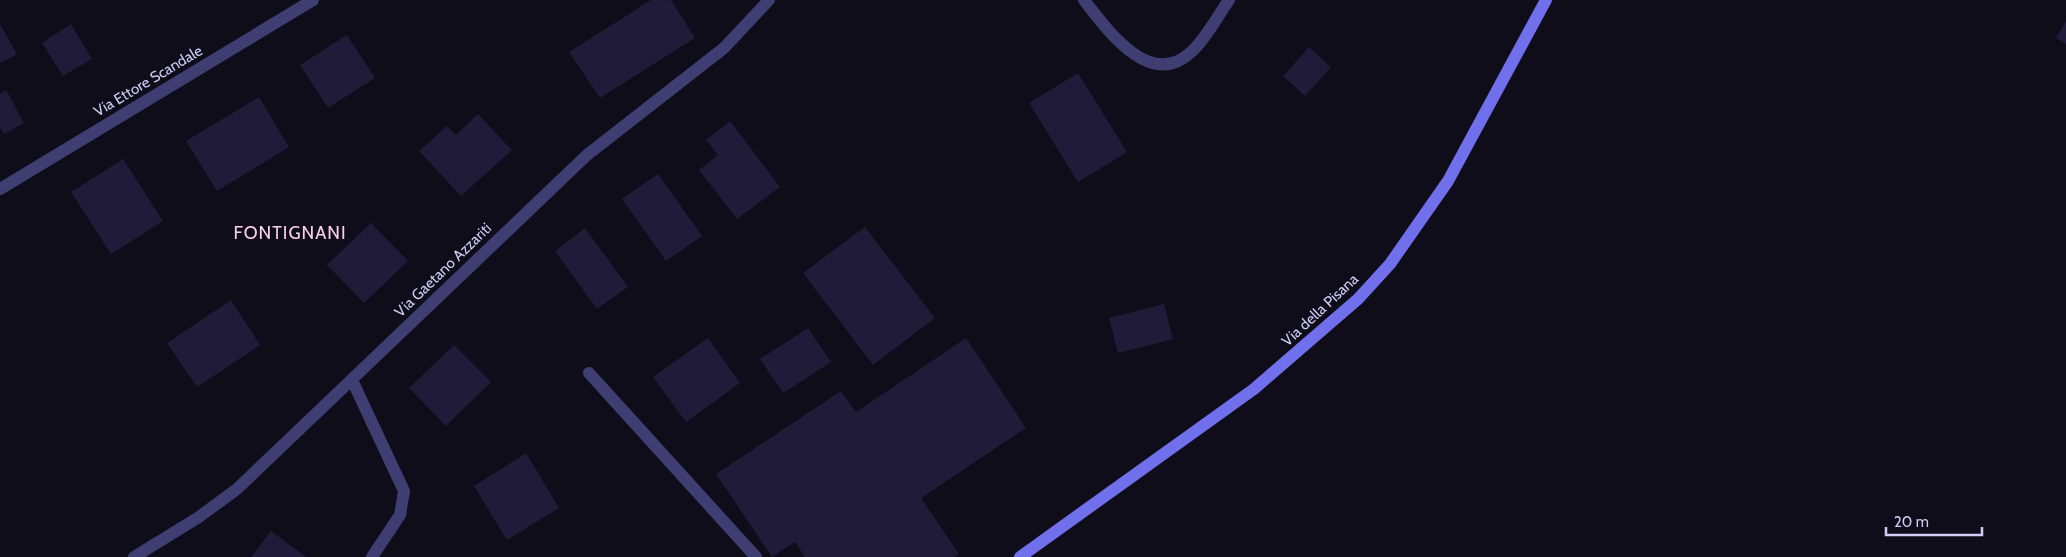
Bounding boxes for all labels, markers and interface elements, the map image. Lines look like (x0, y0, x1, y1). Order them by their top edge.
street label: Via Ettore Scandale (90, 41, 206, 120)
street label: Via Gaetano Azzariti (391, 219, 495, 321)
district label: FONTIGNANI (233, 222, 347, 244)
street label: Via della Pisana (1278, 269, 1363, 350)
scale bar (1886, 504, 1982, 536)
text: 20 m (1894, 513, 1929, 531)

